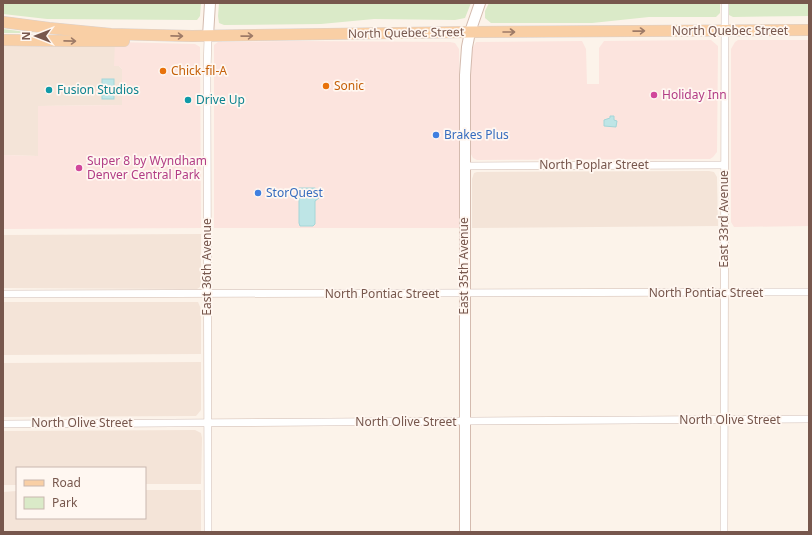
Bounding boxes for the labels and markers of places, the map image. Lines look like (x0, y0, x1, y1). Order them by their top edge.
place label: Chick-fil-A (171, 62, 227, 79)
marker: Chick-fil-A (158, 66, 168, 76)
place label: Sonic (334, 77, 364, 94)
place label: Fusion Studios (57, 81, 139, 98)
marker: Sonic (321, 81, 331, 91)
marker: Fusion Studios (44, 85, 54, 95)
place label: Holiday Inn (662, 86, 727, 103)
marker: Holiday Inn (649, 90, 659, 100)
place label: Drive Up (196, 91, 245, 108)
marker: Drive Up (183, 95, 193, 105)
place label: Brakes Plus (444, 126, 509, 143)
marker: Brakes Plus (431, 130, 441, 140)
place label: Super 8 by Wyndham Denver Central Park (87, 152, 207, 183)
marker: Super 8 by Wyndham Denver Central Park (74, 163, 84, 173)
place label: StorQuest (266, 184, 323, 201)
marker: StorQuest (253, 188, 263, 198)

